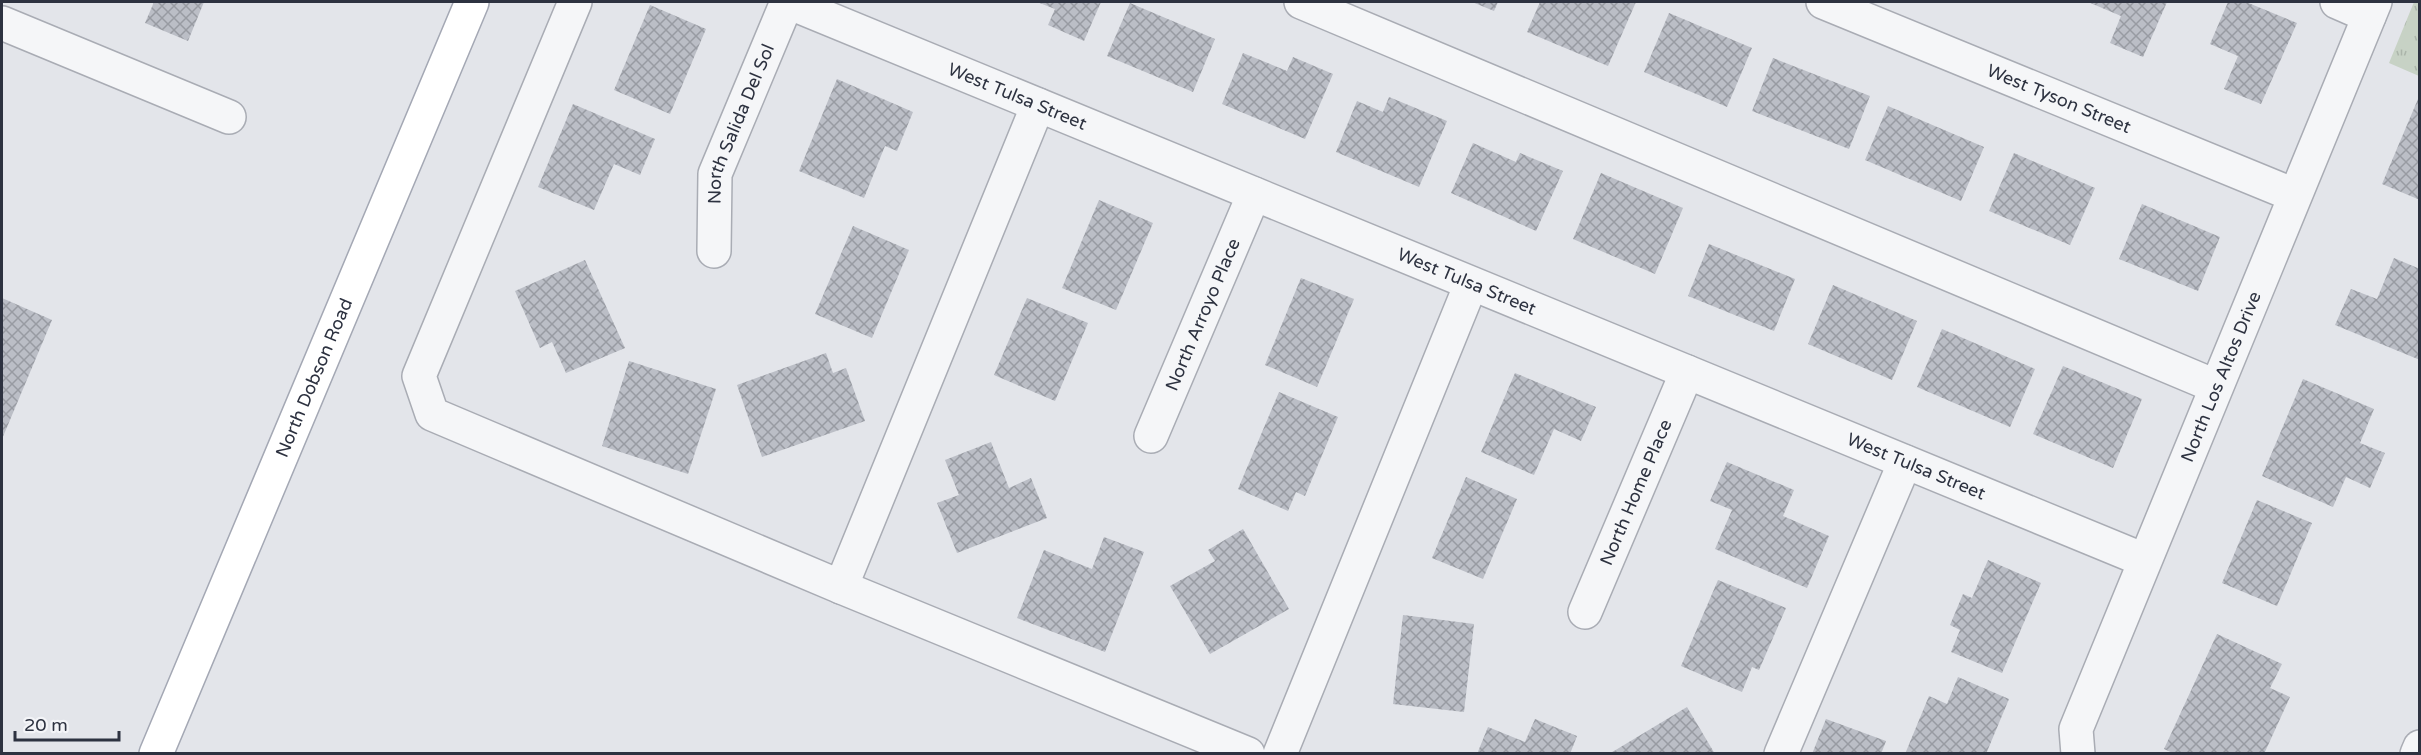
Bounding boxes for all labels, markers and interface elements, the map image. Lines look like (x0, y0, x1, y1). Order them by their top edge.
street label: North Salida Del Sol (704, 41, 779, 204)
street label: West Tulsa Street (945, 58, 1090, 135)
street label: West Tyson Street (1984, 59, 2134, 138)
street label: North Arroyo Place (1160, 235, 1245, 394)
street label: West Tulsa Street (1394, 243, 1540, 320)
street label: North Los Altos Drive (2176, 288, 2266, 465)
street label: North Dobson Road (271, 295, 357, 461)
street label: North Home Place (1595, 416, 1677, 569)
street label: West Tulsa Street (1844, 428, 1989, 505)
scale bar (15, 704, 118, 742)
text: 20 m (24, 714, 68, 736)

